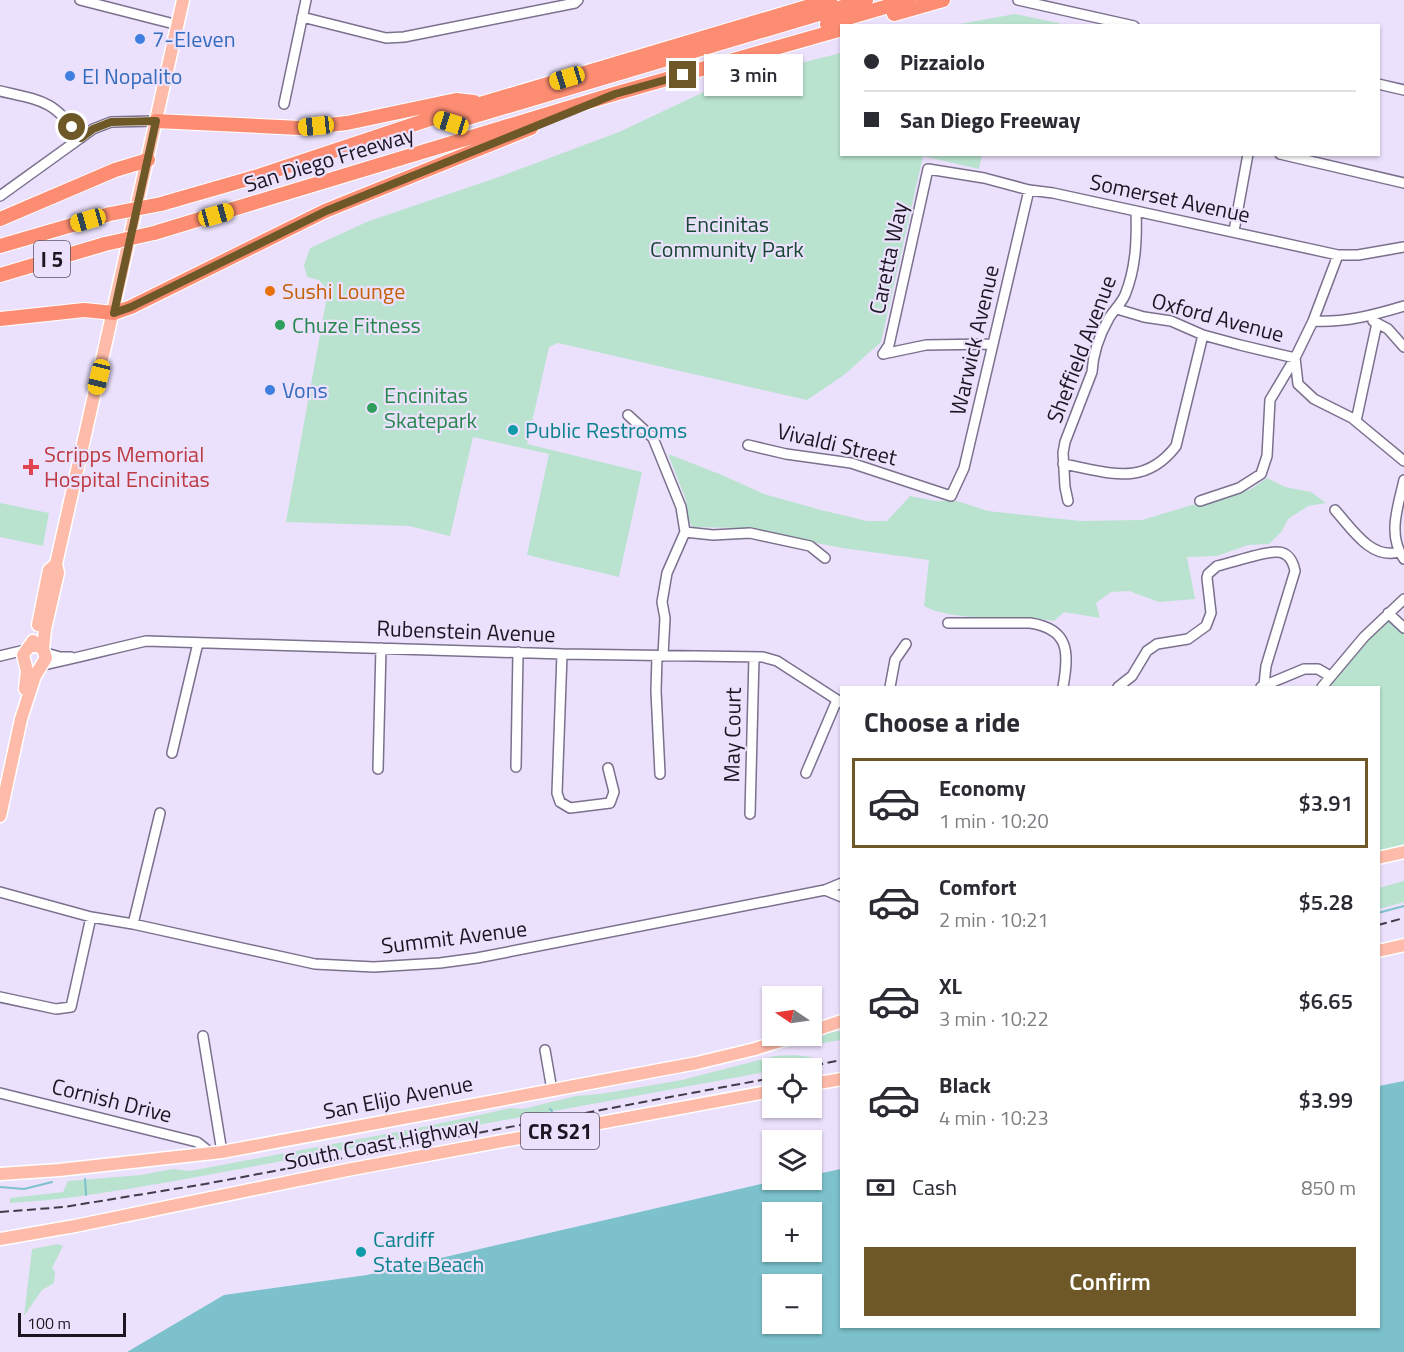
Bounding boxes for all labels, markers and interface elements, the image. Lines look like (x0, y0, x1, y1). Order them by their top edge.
place label: 7-Eleven (152, 22, 235, 56)
marker: 7-Eleven (133, 32, 147, 46)
text: Pizzaiolo (900, 45, 985, 79)
callout: 3 min (704, 54, 803, 96)
place label: El Nopalito (82, 59, 182, 93)
text: 3 min (729, 59, 778, 90)
route end (669, 61, 696, 88)
car (547, 64, 587, 92)
marker: El Nopalito (63, 69, 77, 83)
text: San Diego Freeway (900, 103, 1080, 137)
car (431, 109, 471, 137)
route start (58, 113, 85, 140)
car (297, 115, 335, 137)
street label: San Diego Freeway (240, 117, 419, 201)
street label: Somerset Avenue (1087, 164, 1253, 232)
street label: Caretta Way (860, 199, 916, 317)
car (196, 201, 236, 229)
car (68, 206, 108, 234)
park label: Encinitas Community Park (650, 207, 804, 266)
road number: I 5 (34, 241, 70, 277)
street label: Warwick Avenue (940, 262, 1008, 418)
street label: Sheffield Avenue (1037, 270, 1125, 428)
place label: Sushi Lounge (282, 274, 405, 308)
street label: Oxford Avenue (1148, 283, 1288, 351)
marker: Sushi Lounge (263, 284, 277, 298)
place label: Chuze Fitness (292, 308, 421, 342)
marker: Chuze Fitness (273, 318, 287, 332)
car (86, 357, 112, 397)
place label: Vons (282, 373, 328, 407)
place label: Encinitas Skatepark (384, 378, 477, 437)
marker: Vons (263, 383, 277, 397)
marker: Encinitas Skatepark (365, 401, 379, 415)
place label: Public Restrooms (525, 413, 687, 447)
street label: Vivaldi Street (774, 414, 901, 474)
marker: Public Restrooms (506, 423, 520, 437)
place label: Scripps Memorial Hospital Encinitas (44, 437, 210, 496)
marker: Scripps Memorial Hospital Encinitas (22, 458, 40, 476)
street label: Rubenstein Avenue (376, 611, 556, 651)
street label: May Court (714, 687, 750, 783)
text: Choose a ride (864, 701, 1020, 742)
text: Economy (939, 771, 1026, 805)
icon: car (867, 776, 921, 830)
text: $3.91 (1298, 786, 1353, 820)
text: 1 min · 10:20 (939, 805, 1049, 836)
text: Comfort (939, 870, 1017, 904)
icon: car (867, 875, 921, 929)
text: $5.28 (1298, 885, 1353, 919)
text: 2 min · 10:21 (939, 904, 1049, 935)
street label: Summit Avenue (379, 911, 529, 963)
text: XL (939, 969, 962, 1003)
icon: car (867, 974, 921, 1028)
text: $6.65 (1298, 984, 1353, 1018)
north arrow (762, 986, 822, 1046)
map controls (762, 986, 822, 1334)
text: 3 min · 10:22 (939, 1003, 1049, 1034)
button: locate (762, 1058, 822, 1118)
street label: San Elijo Avenue (320, 1066, 476, 1128)
text: Black (939, 1068, 991, 1102)
street label: Cornish Drive (48, 1069, 176, 1131)
icon: car (867, 1073, 921, 1127)
text: $3.99 (1298, 1083, 1353, 1117)
text: 4 min · 10:23 (939, 1102, 1049, 1133)
street label: South Coast Highway (282, 1107, 483, 1179)
road number: CR S21 (521, 1113, 599, 1149)
button: layers (762, 1130, 822, 1190)
text: Cash (912, 1170, 957, 1204)
icon: cash (864, 1171, 897, 1204)
text: 850 m (1301, 1172, 1356, 1203)
button: + (762, 1202, 822, 1262)
place label: Cardiff State Beach (373, 1222, 484, 1281)
marker: Cardiff State Beach (354, 1245, 368, 1259)
button: Confirm (864, 1247, 1356, 1316)
button: − (762, 1274, 822, 1334)
scale bar (18, 1310, 126, 1338)
text: 100 m (27, 1311, 71, 1335)

